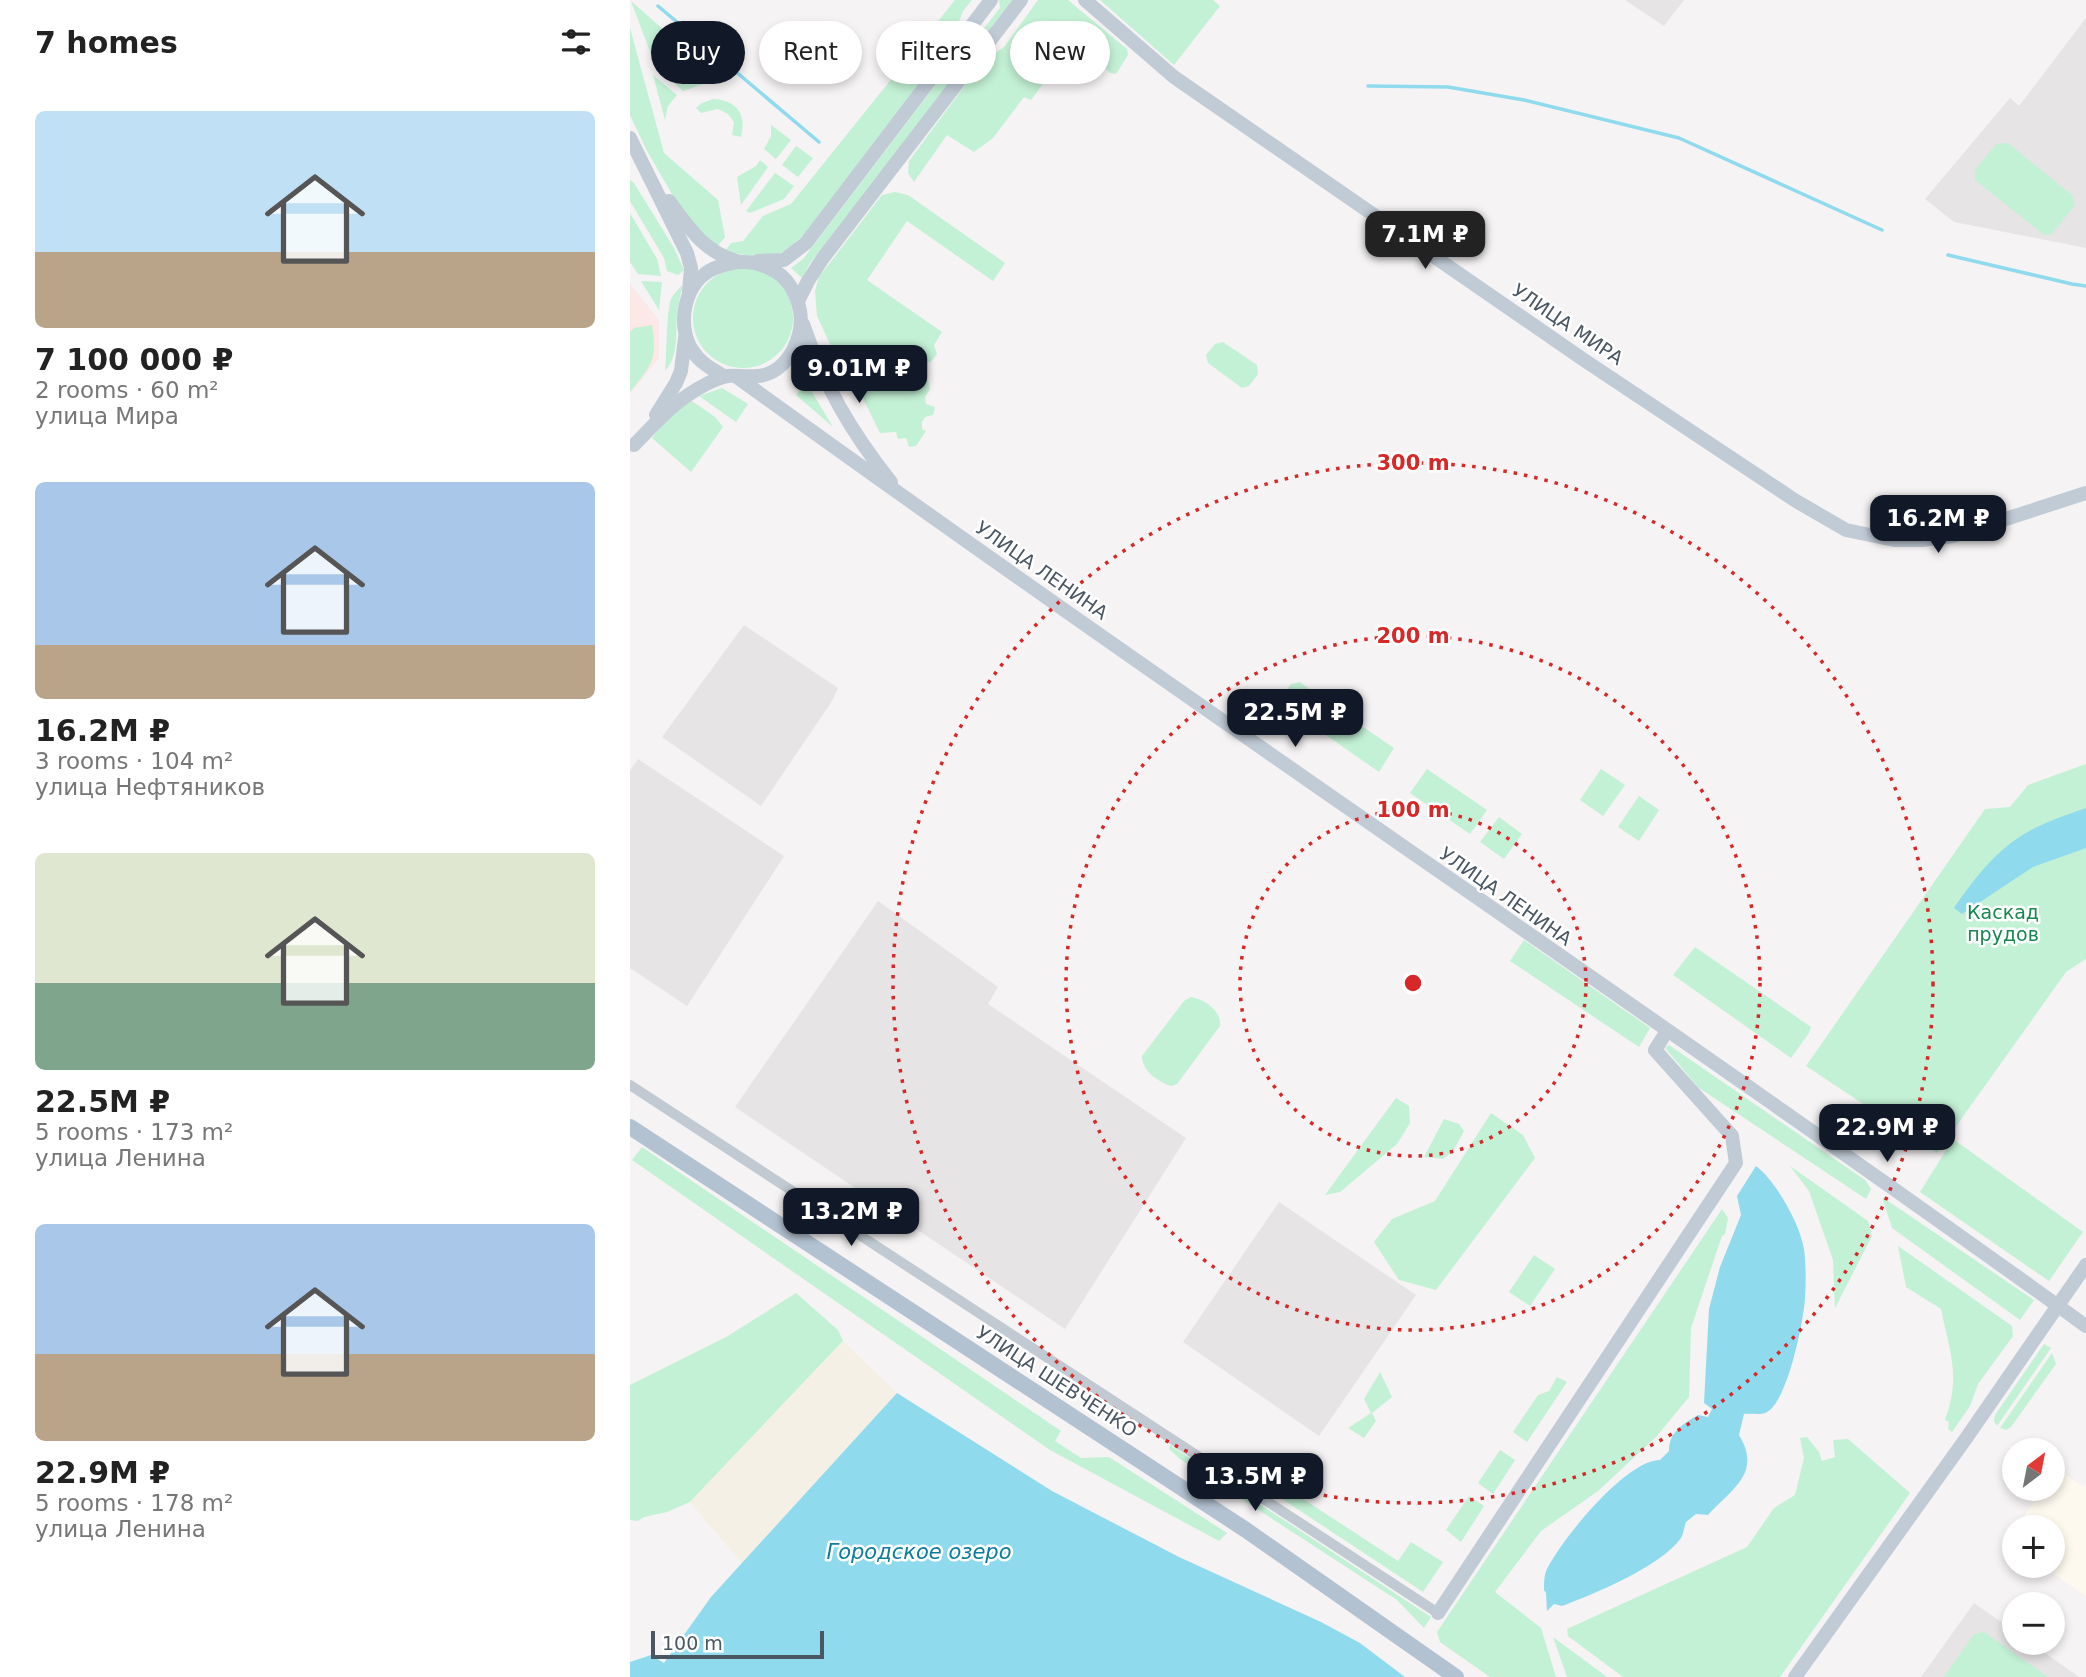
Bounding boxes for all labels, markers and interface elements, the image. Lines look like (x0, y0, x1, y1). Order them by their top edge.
chip: Buy (651, 21, 745, 84)
chip: Rent (759, 21, 862, 84)
chip: Filters (876, 21, 996, 84)
chip: New (1010, 21, 1110, 84)
icon: filters (557, 23, 595, 61)
text: 7 homes (35, 25, 178, 60)
icon: home (252, 156, 378, 282)
pin: 7.1M ₽ (1368, 212, 1482, 271)
text: 7.1M ₽ (1381, 221, 1469, 247)
street label: УЛИЦА МИРА (1508, 279, 1628, 369)
text: 7 100 000 ₽ (35, 342, 233, 377)
pin: 9.01M ₽ (794, 346, 924, 405)
text: 9.01M ₽ (807, 355, 911, 381)
text: 2 rooms · 60 m² (35, 377, 219, 403)
text: улица Мира (35, 403, 179, 429)
text: 300 m (1376, 451, 1450, 475)
pin: 16.2M ₽ (1873, 496, 2003, 555)
text: 16.2M ₽ (1886, 505, 1990, 531)
street label: УЛИЦА ЛЕНИНА (972, 516, 1112, 624)
icon: home (252, 527, 378, 653)
text: 200 m (1376, 624, 1450, 648)
pin: 22.5M ₽ (1230, 690, 1360, 749)
text: 22.5M ₽ (1243, 699, 1347, 725)
text: 16.2M ₽ (35, 713, 170, 748)
text: 3 rooms · 104 m² (35, 748, 233, 774)
text: улица Нефтяников (35, 774, 265, 800)
text: 100 m (1376, 798, 1450, 822)
street label: УЛИЦА ЛЕНИНА (1436, 842, 1576, 950)
icon: home (252, 898, 378, 1024)
park label: Каскад прудов (1967, 901, 2039, 945)
centre of rings (1401, 971, 1425, 995)
text: 22.5M ₽ (35, 1084, 170, 1119)
pin: 22.9M ₽ (1822, 1104, 1952, 1164)
text: 22.9M ₽ (1835, 1114, 1939, 1140)
text: 5 rooms · 173 m² (35, 1119, 233, 1145)
text: улица Ленина (35, 1145, 206, 1171)
pin: 13.2M ₽ (786, 1188, 916, 1248)
text: 13.2M ₽ (799, 1198, 903, 1224)
icon: home (252, 1269, 378, 1395)
street label: УЛИЦА ШЕВЧЕНКО (973, 1321, 1141, 1441)
north arrow (2002, 1438, 2065, 1502)
map controls (2002, 1438, 2065, 1655)
pin: 13.5M ₽ (1190, 1454, 1320, 1513)
text: 22.9M ₽ (35, 1455, 170, 1490)
text: 13.5M ₽ (1203, 1463, 1307, 1489)
text: 5 rooms · 178 m² (35, 1490, 233, 1516)
button: + (2002, 1515, 2065, 1578)
text: улица Ленина (35, 1516, 206, 1542)
water label: Городское озеро (826, 1540, 1012, 1564)
button: − (2002, 1592, 2065, 1655)
scale bar (651, 1628, 824, 1660)
text: 100 m (662, 1632, 723, 1654)

